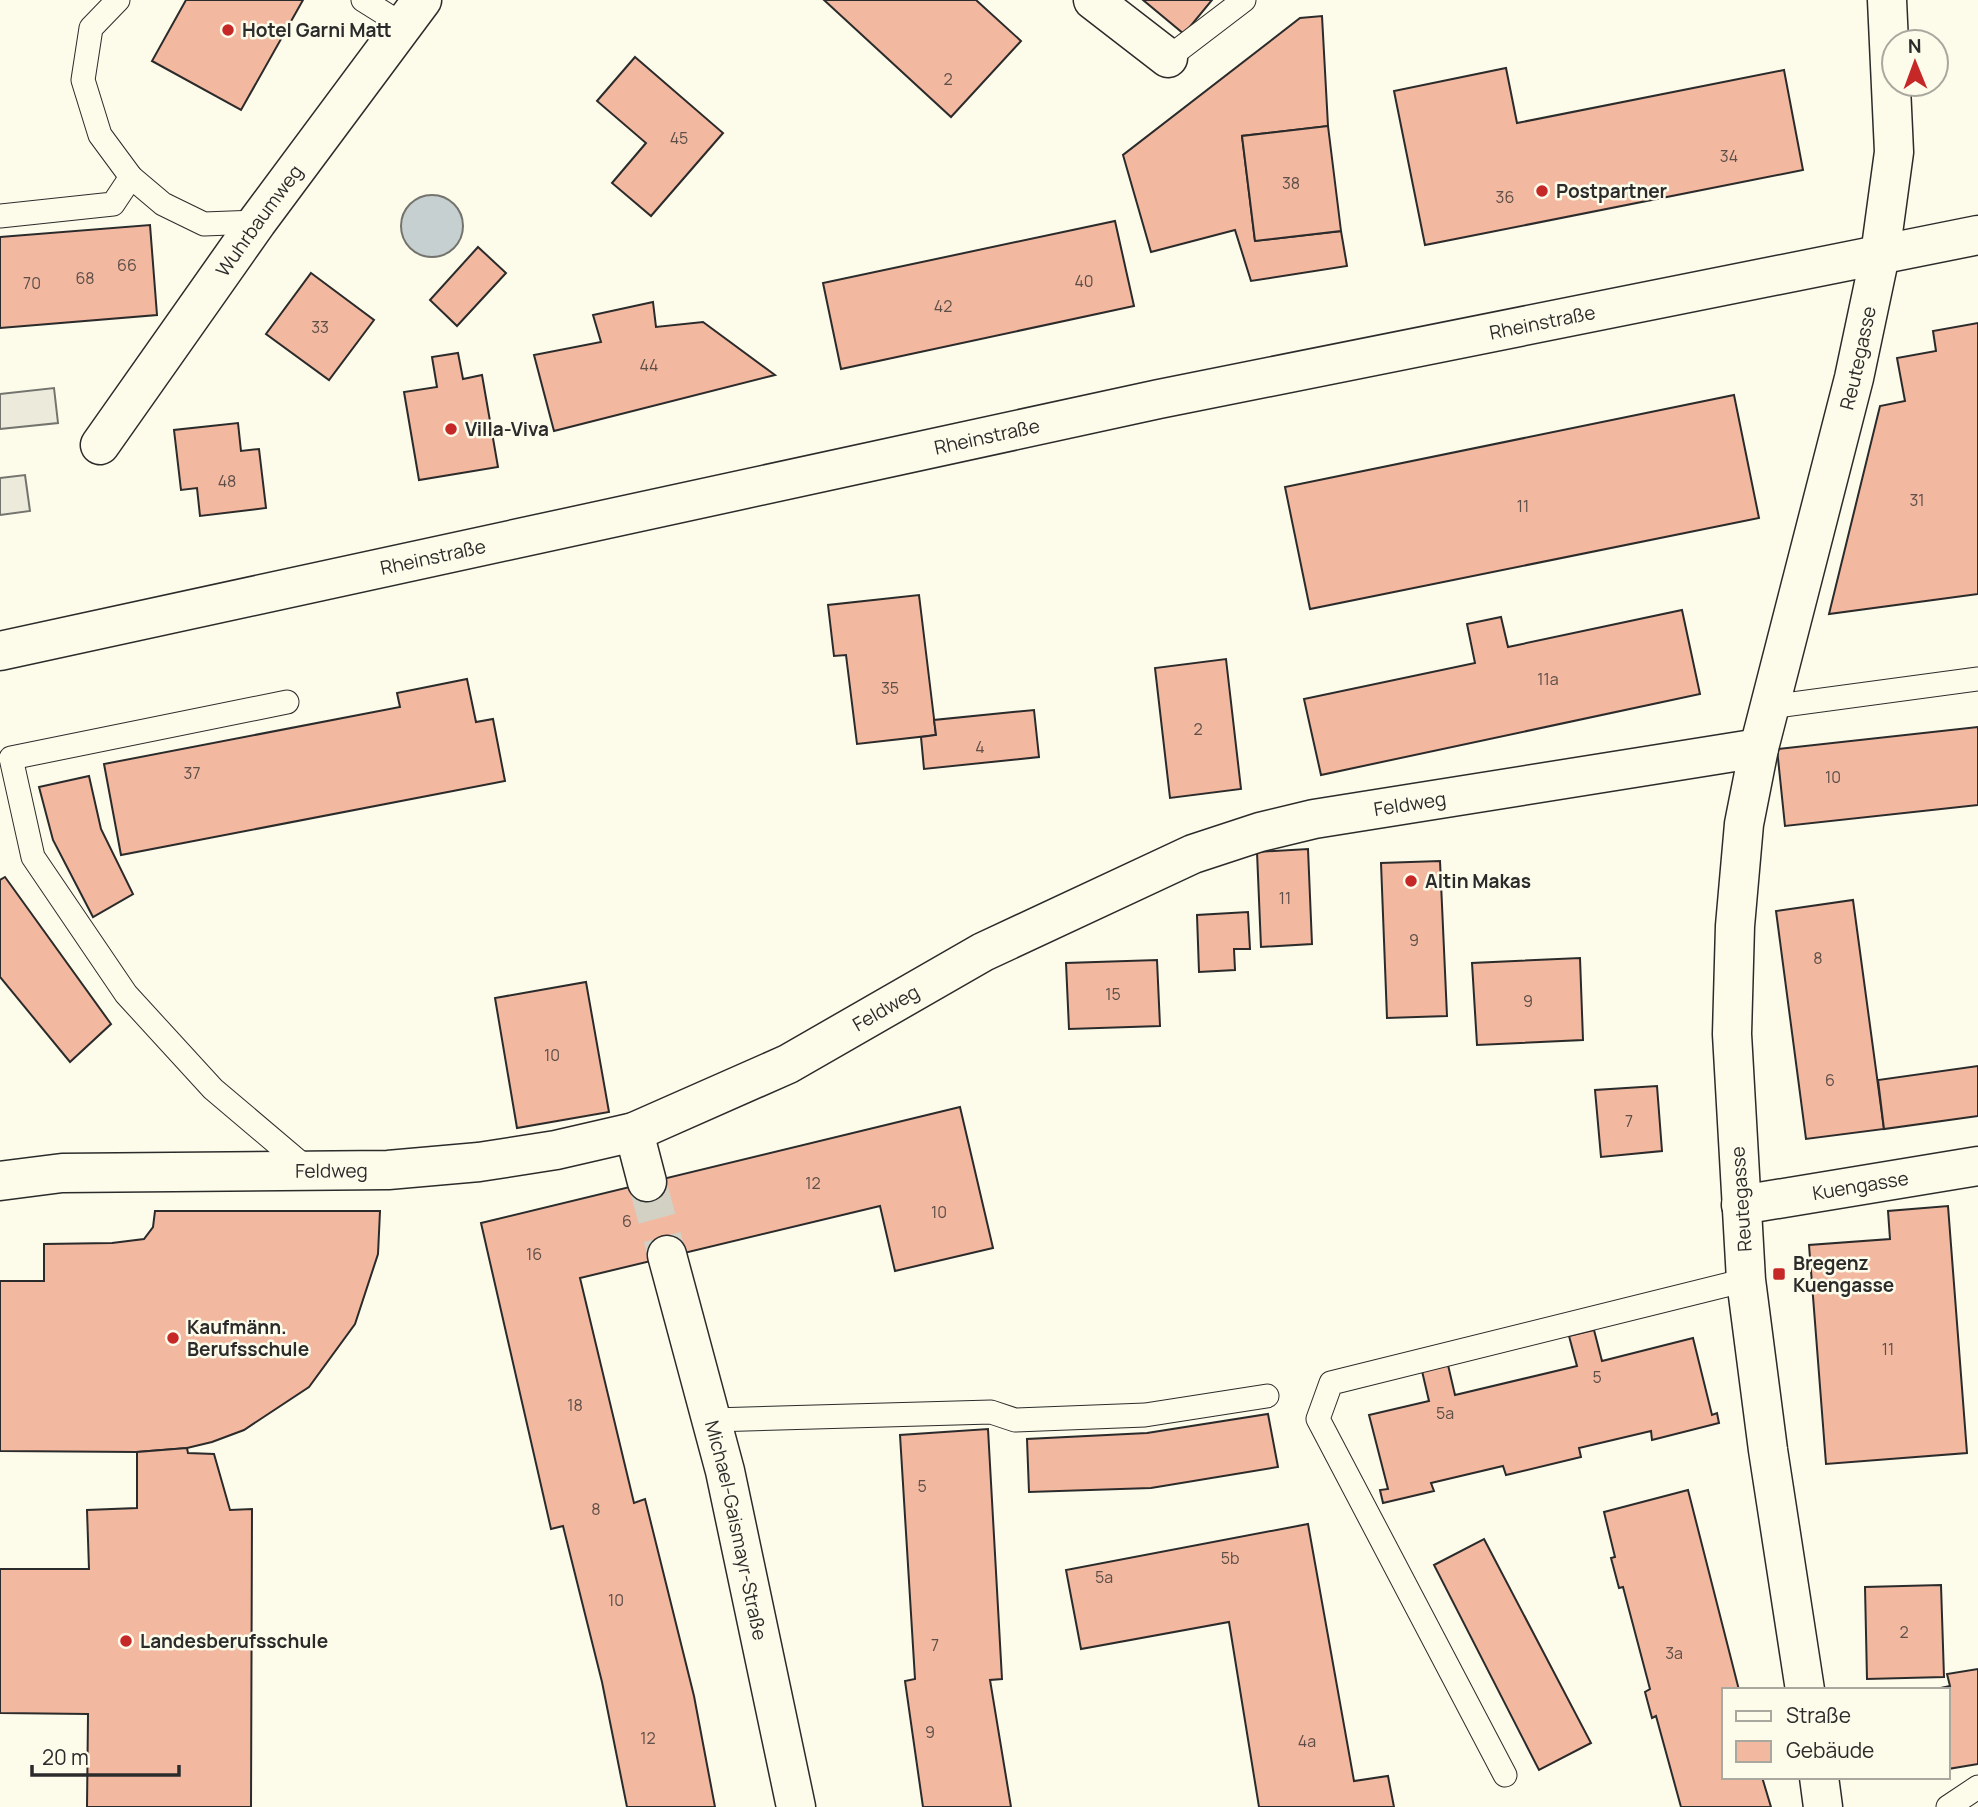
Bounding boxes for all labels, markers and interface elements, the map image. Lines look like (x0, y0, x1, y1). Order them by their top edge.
place label: Hotel Garni Matt (242, 17, 392, 43)
marker: Hotel Garni Matt (220, 22, 236, 38)
north arrow (1880, 28, 1950, 98)
text: N (1908, 33, 1922, 59)
house number: 2 (943, 68, 953, 90)
house number: 45 (670, 127, 688, 149)
house number: 34 (1720, 145, 1738, 167)
street label: Wuhrbaumweg (210, 159, 308, 282)
house number: 38 (1282, 172, 1300, 194)
place label: Postpartner (1556, 178, 1668, 204)
marker: Postpartner (1534, 183, 1550, 199)
house number: 36 (1496, 186, 1514, 208)
house number: 66 (117, 254, 137, 276)
house number: 68 (75, 267, 95, 289)
house number: 40 (1074, 270, 1094, 292)
house number: 70 (23, 272, 41, 294)
house number: 42 (934, 295, 952, 317)
street label: Rheinstraße (1487, 299, 1597, 346)
street label: Reutegasse (1833, 304, 1882, 413)
house number: 33 (311, 316, 329, 338)
house number: 44 (639, 354, 659, 376)
street label: Rheinstraße (932, 412, 1042, 461)
place label: Villa-Viva (465, 416, 549, 442)
marker: Villa-Viva (443, 421, 459, 437)
house number: 48 (218, 470, 236, 492)
house number: 31 (1909, 489, 1925, 511)
house number: 11 (1517, 495, 1529, 517)
street label: Rheinstraße (378, 533, 488, 581)
house number: 11a (1537, 668, 1559, 690)
house number: 35 (881, 677, 899, 699)
house number: 2 (1193, 718, 1203, 740)
house number: 4 (975, 736, 985, 758)
house number: 37 (184, 762, 200, 784)
house number: 10 (1825, 766, 1841, 788)
street label: Feldweg (1372, 785, 1448, 822)
place label: Altin Makas (1425, 868, 1531, 894)
marker: Altin Makas (1403, 873, 1419, 889)
house number: 11 (1279, 887, 1291, 909)
house number: 9 (1409, 929, 1419, 951)
house number: 8 (1813, 947, 1823, 969)
street label: Feldweg (848, 978, 924, 1037)
house number: 15 (1105, 983, 1121, 1005)
house number: 9 (1523, 990, 1533, 1012)
house number: 10 (544, 1044, 560, 1066)
house number: 6 (1825, 1069, 1835, 1091)
house number: 7 (1625, 1110, 1633, 1132)
street label: Reutegasse (1724, 1145, 1758, 1253)
street label: Feldweg (295, 1157, 368, 1184)
street label: Kuengasse (1810, 1165, 1910, 1206)
house number: 12 (805, 1172, 821, 1194)
house number: 10 (931, 1201, 947, 1223)
house number: 6 (622, 1210, 632, 1232)
house number: 16 (526, 1243, 542, 1265)
place label: Bregenz Kuengasse (1793, 1250, 1894, 1298)
marker: Bregenz Kuengasse (1771, 1266, 1787, 1282)
place label: Kaufmänn. Berufsschule (187, 1314, 309, 1362)
marker: Kaufmänn. Berufsschule (165, 1330, 181, 1346)
house number: 11 (1882, 1338, 1894, 1360)
house number: 5 (1592, 1366, 1602, 1388)
house number: 18 (567, 1394, 583, 1416)
house number: 5a (1436, 1402, 1454, 1424)
street label: Michael-Gaismayr-Straße (699, 1417, 773, 1643)
house number: 5 (917, 1475, 927, 1497)
house number: 8 (591, 1498, 601, 1520)
house number: 5b (1221, 1547, 1239, 1569)
house number: 5a (1095, 1566, 1113, 1588)
house number: 10 (608, 1589, 624, 1611)
house number: 2 (1899, 1621, 1909, 1643)
place label: Landesberufsschule (140, 1628, 328, 1654)
marker: Landesberufsschule (118, 1633, 134, 1649)
house number: 7 (931, 1634, 939, 1656)
house number: 3a (1665, 1642, 1683, 1664)
legend (1722, 1688, 1950, 1779)
text: Straße (1786, 1701, 1851, 1729)
house number: 9 (925, 1721, 935, 1743)
house number: 12 (640, 1727, 656, 1749)
house number: 4a (1298, 1730, 1316, 1752)
scale bar (32, 1734, 178, 1778)
text: Gebäude (1786, 1736, 1874, 1764)
text: 20 m (42, 1743, 89, 1771)

